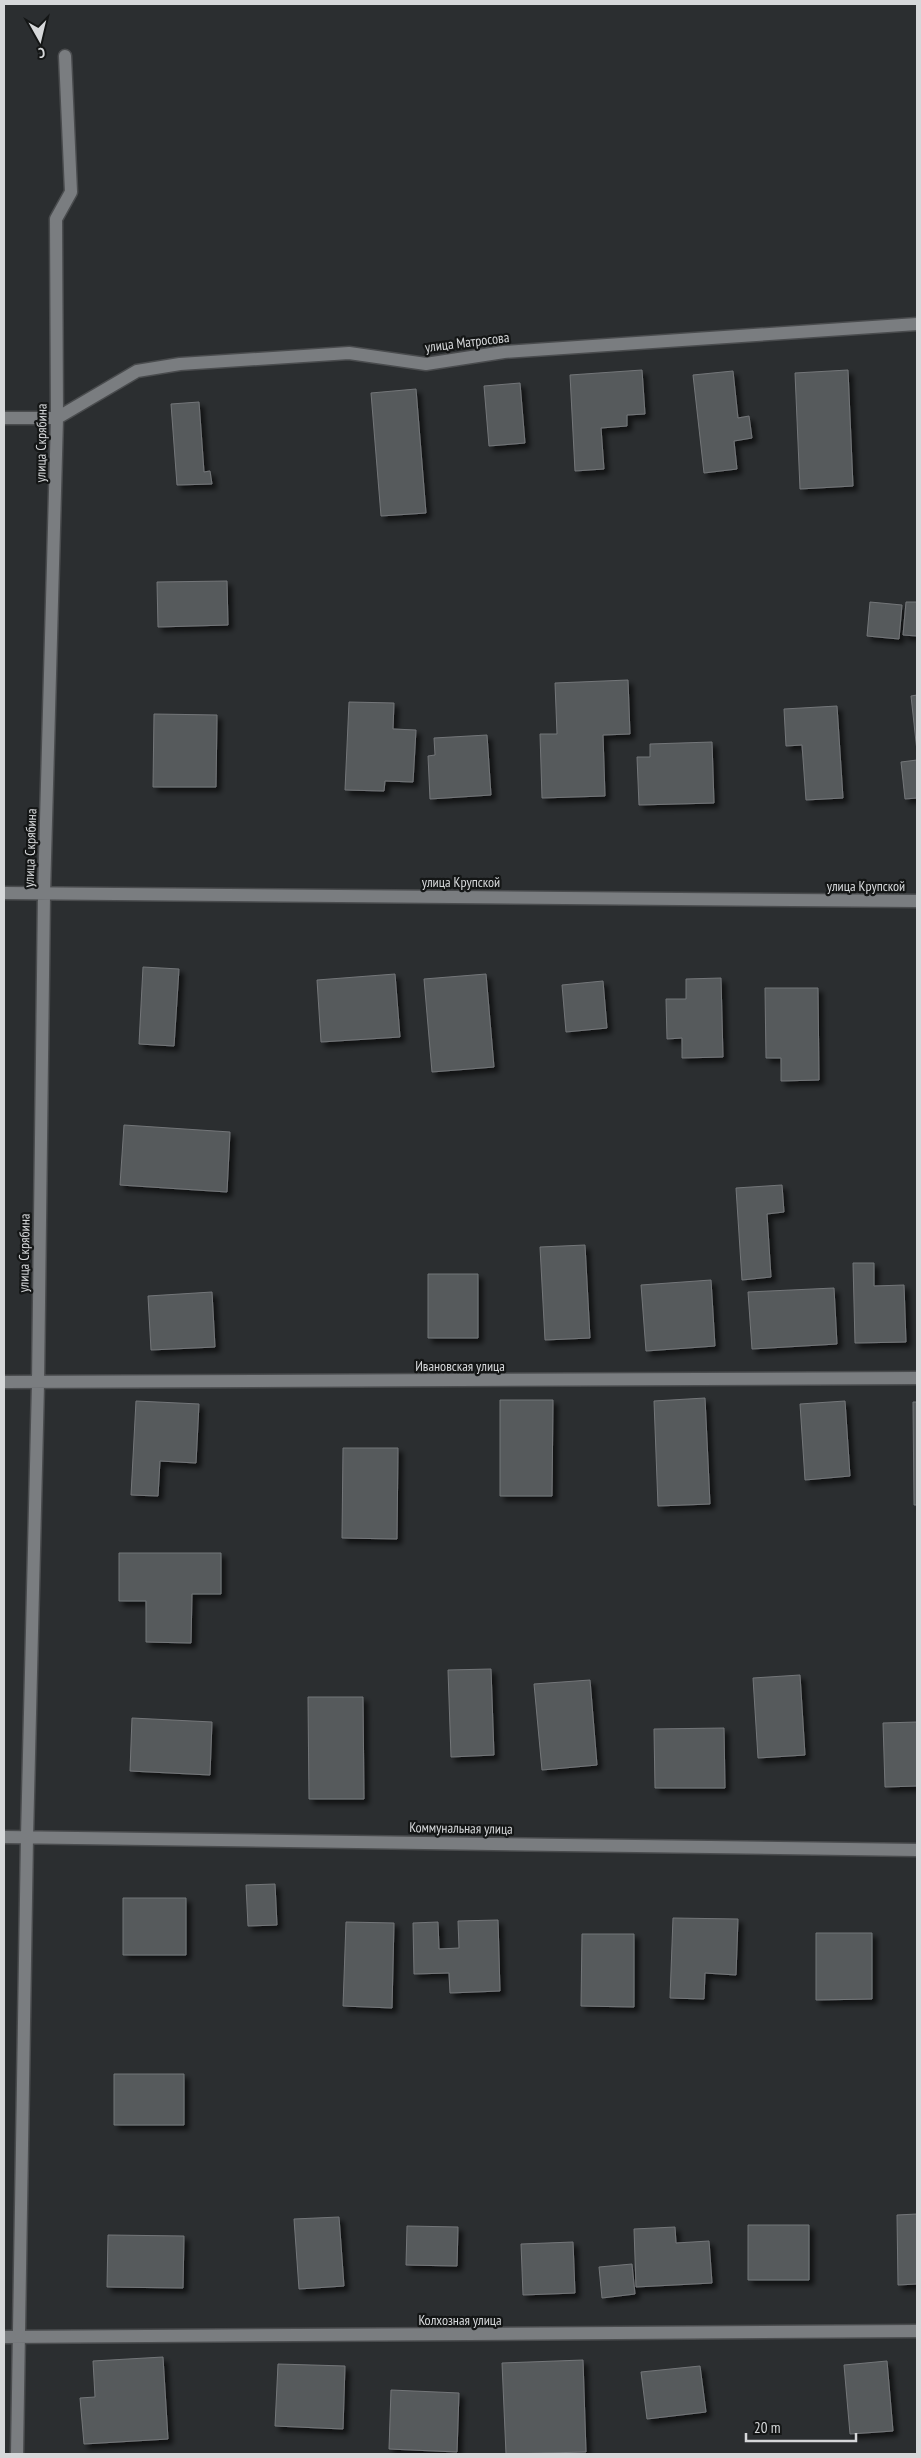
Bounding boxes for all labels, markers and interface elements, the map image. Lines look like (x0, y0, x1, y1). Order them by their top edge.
north arrow (15, 15, 65, 65)
text: С (37, 44, 46, 62)
street label: улица Матросова (424, 328, 510, 356)
street label: улица Скрябина (31, 403, 51, 483)
street label: улица Скрябина (20, 808, 40, 888)
street label: улица Крупской (422, 873, 500, 891)
street label: улица Крупской (827, 877, 905, 895)
street label: улица Скрябина (14, 1213, 34, 1293)
street label: Ивановская улица (415, 1357, 505, 1375)
street label: Коммунальная улица (409, 1818, 513, 1838)
street label: Колхозная улица (418, 2311, 502, 2329)
scale bar (746, 2410, 856, 2442)
text: 20 m (754, 2418, 780, 2437)

